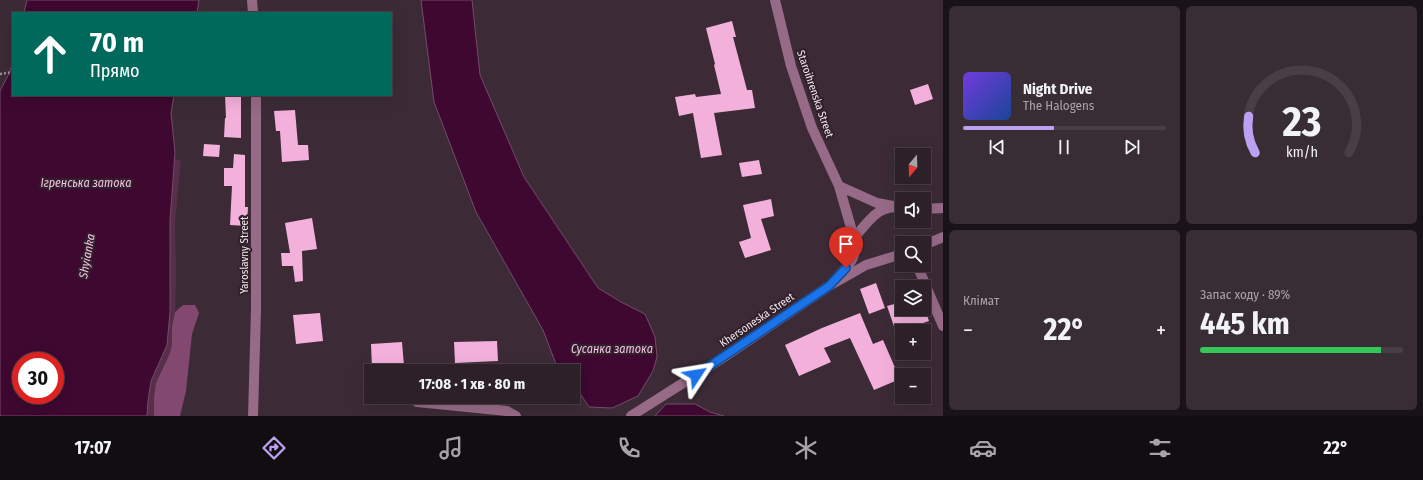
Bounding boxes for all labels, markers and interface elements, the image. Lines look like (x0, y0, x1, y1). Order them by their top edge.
text: 70 m (90, 26, 144, 59)
icon: ahead (24, 28, 76, 80)
street label: Staroihrenska Street (794, 49, 836, 140)
text: Прямо (90, 60, 140, 82)
text: Night Drive (1023, 80, 1092, 98)
text: 23 (1281, 97, 1321, 147)
text: The Halogens (1023, 98, 1094, 113)
icon: previous (986, 136, 1008, 158)
icon: pause (1053, 136, 1075, 158)
icon: next (1121, 136, 1143, 158)
text: km/h (1286, 144, 1317, 161)
north arrow (895, 148, 931, 184)
map controls (895, 148, 931, 404)
water label: Ігренська затока (41, 176, 131, 190)
button: sound (895, 192, 931, 228)
street label: Yaroslavny Street (238, 216, 251, 294)
pin (829, 227, 863, 268)
water label: Shyianka (76, 233, 98, 280)
icon: arrive (835, 233, 857, 255)
button: search (895, 236, 931, 272)
button: layers (895, 280, 931, 316)
text: Запас ходу · 89% (1200, 287, 1290, 302)
street label: Khersoneska Street (717, 290, 797, 350)
text: Клімат (963, 293, 999, 308)
text: 445 km (1200, 306, 1290, 342)
text: 22° (1044, 312, 1085, 348)
text: − (963, 317, 973, 344)
text: + (1156, 317, 1166, 344)
button: + (895, 324, 931, 360)
water label: Сусанка затока (571, 342, 653, 356)
speed limit sign: 30 (12, 352, 64, 404)
position arrow (675, 354, 717, 396)
button: − (895, 368, 931, 404)
text: 17:08 · 1 хв · 80 m (419, 375, 525, 393)
icon: directions (260, 434, 288, 462)
icon: music (437, 434, 465, 462)
icon: phone (615, 434, 643, 462)
icon: climate (792, 434, 820, 462)
icon: car (969, 434, 997, 462)
icon: filters (1146, 434, 1174, 462)
text: 17:07 (75, 437, 111, 459)
text: 22° (1323, 437, 1348, 459)

